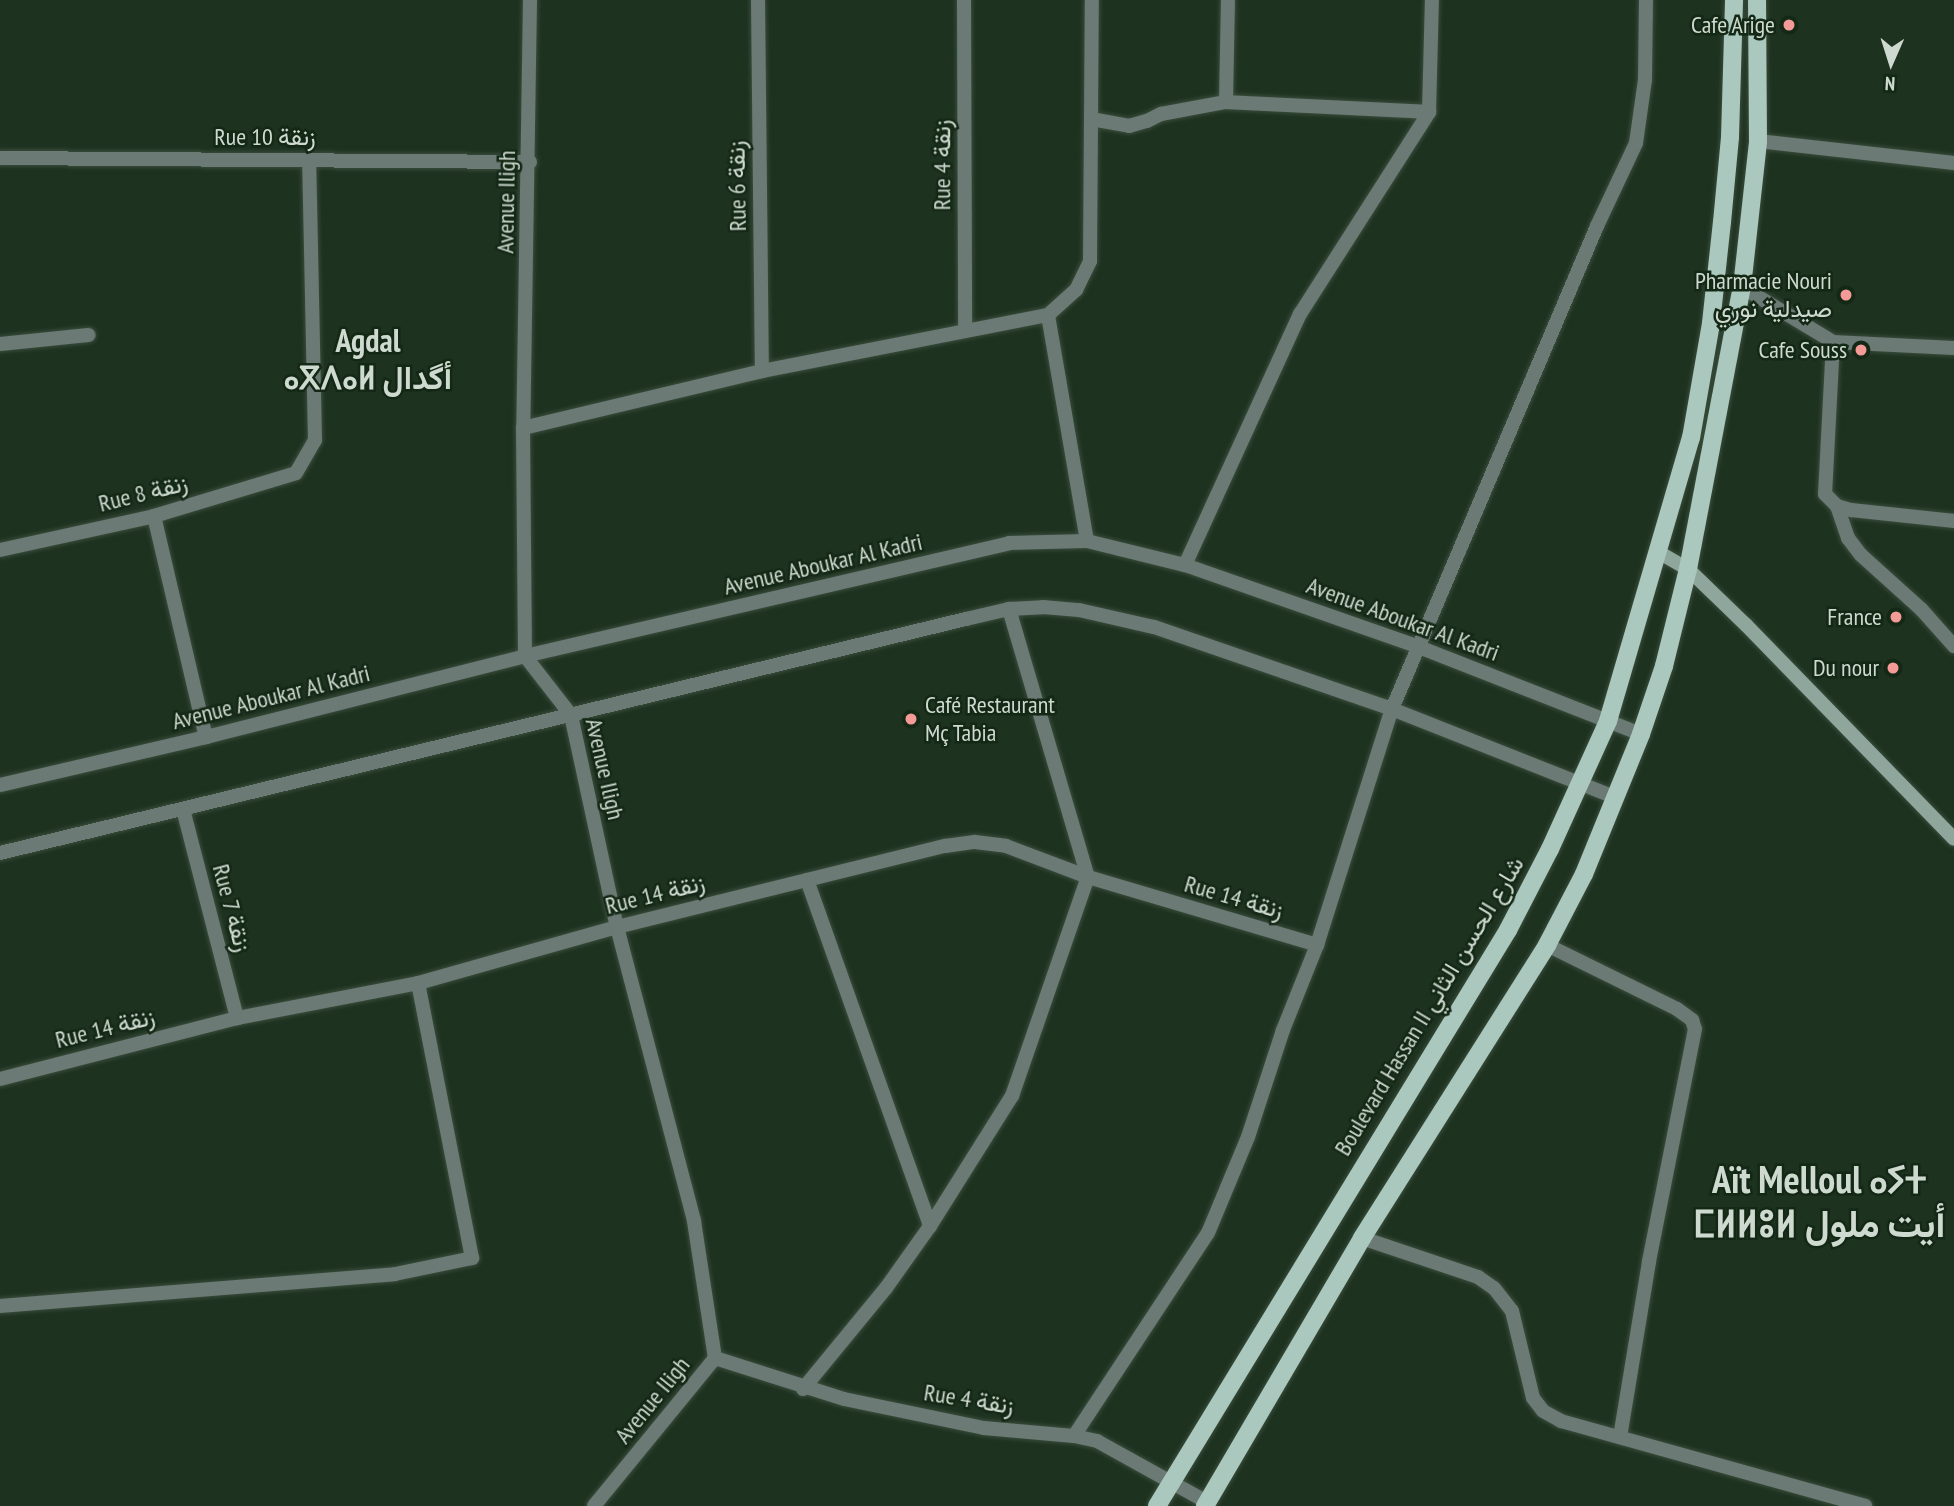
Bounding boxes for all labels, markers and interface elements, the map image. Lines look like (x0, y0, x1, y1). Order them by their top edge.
place label: Cafe Arige (1690, 11, 1775, 39)
marker: Cafe Arige (1781, 17, 1797, 33)
north arrow (1856, 28, 1926, 98)
text: N (1884, 72, 1896, 96)
street label: Rue 4 زنقة (928, 120, 956, 210)
street label: Rue 10 زنقة (214, 123, 316, 151)
street label: Rue 6 زنقة (722, 140, 752, 232)
street label: Avenue Iligh (491, 150, 521, 254)
place label: Pharmacie Nouri صيدلية نوري (1695, 267, 1832, 323)
marker: Pharmacie Nouri صيدلية نوري (1838, 287, 1854, 303)
district label: Agdal ⴰⴳⴷⴰⵍ أگدال (284, 322, 452, 397)
place label: Cafe Souss (1758, 336, 1847, 364)
marker: Cafe Souss (1853, 342, 1869, 358)
street label: Rue 8 زنقة (96, 468, 190, 518)
street label: Avenue Aboukar Al Kadri (720, 527, 926, 601)
street label: Avenue Aboukar Al Kadri (1302, 571, 1504, 667)
place label: France (1827, 603, 1882, 631)
marker: France (1888, 609, 1904, 625)
place label: Du nour (1813, 654, 1879, 682)
street label: Avenue Aboukar Al Kadri (169, 658, 373, 736)
marker: Du nour (1885, 660, 1901, 676)
place label: Café Restaurant Mç Tabia (925, 691, 1055, 747)
marker: Café Restaurant Mç Tabia (903, 711, 919, 727)
street label: Avenue Iligh (579, 716, 631, 822)
street label: Boulevard Hassan II شارع الحسن الثاني (1328, 851, 1530, 1161)
street label: Rue 7 زنقة (206, 861, 258, 955)
street label: Rue 14 زنقة (602, 868, 708, 920)
street label: Rue 14 زنقة (1181, 869, 1287, 925)
street label: Rue 14 زنقة (52, 1002, 158, 1054)
district label: Aït Melloul ⴰⵢⵜ ⵎⵍⵍⵓⵍ أيت ملول (1693, 1156, 1945, 1246)
street label: Avenue Iligh (608, 1351, 696, 1449)
street label: Rue 4 زنقة (922, 1378, 1016, 1420)

